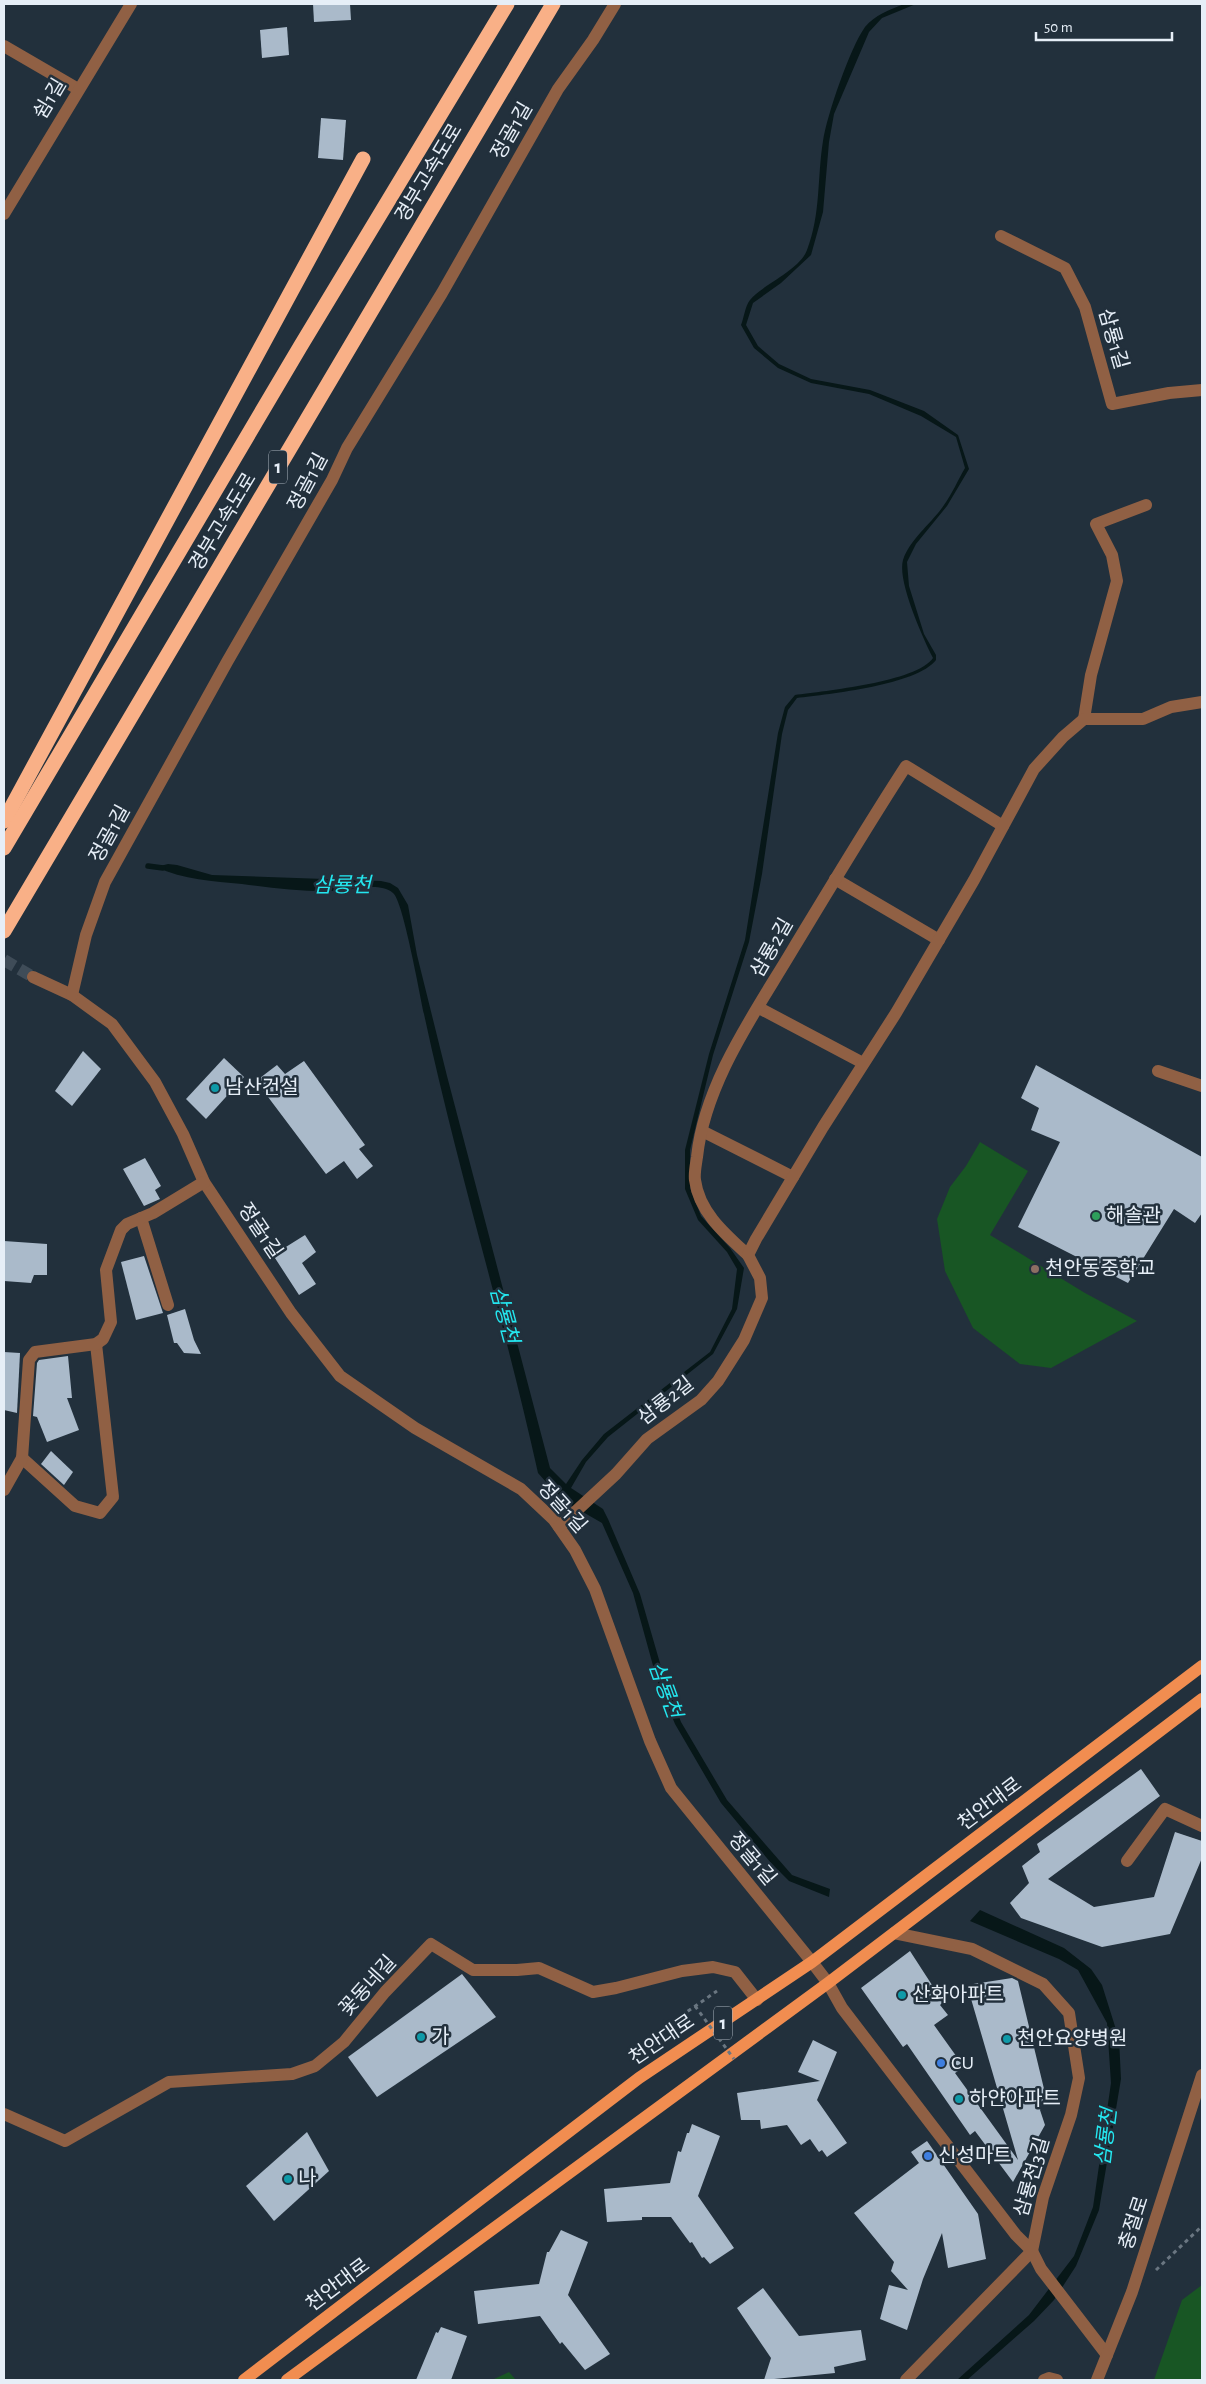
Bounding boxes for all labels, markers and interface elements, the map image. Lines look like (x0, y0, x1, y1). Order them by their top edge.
scale bar (1036, 10, 1172, 42)
text: 50 m (1044, 20, 1073, 35)
street label: 쉼1길 (29, 75, 70, 123)
street label: 정골1길 (487, 99, 536, 163)
street label: 경부고속도로 (391, 120, 466, 225)
street label: 삼룡1길 (1095, 306, 1132, 372)
street label: 정골1길 (284, 449, 331, 514)
road number: 1 (269, 451, 287, 484)
street label: 경부고속도로 (185, 469, 260, 574)
street label: 정골1길 (85, 802, 134, 866)
water label: 삼룡천 (313, 874, 374, 896)
street label: 삼룡2길 (746, 915, 797, 981)
place label: 남산건설 (225, 1077, 299, 1098)
marker: 남산건설 (209, 1082, 221, 1094)
street label: 정골1길 (234, 1199, 286, 1262)
place label: 해솔관 (1106, 1205, 1161, 1226)
marker: 해솔관 (1090, 1210, 1102, 1222)
place label: 천안동중학교 (1045, 1258, 1155, 1279)
marker: 천안동중학교 (1029, 1263, 1041, 1275)
water label: 삼룡천 (486, 1284, 523, 1348)
street label: 삼룡2길 (634, 1373, 697, 1429)
street label: 정골1길 (534, 1477, 591, 1537)
water label: 삼룡천 (645, 1659, 687, 1723)
street label: 천안대로 (954, 1773, 1025, 1834)
street label: 정골1길 (724, 1828, 780, 1889)
street label: 꽃동네길 (335, 1951, 400, 2020)
place label: 산화아파트 (912, 1984, 1004, 2005)
marker: 산화아파트 (896, 1989, 908, 2001)
road number: 1 (714, 2006, 732, 2040)
street label: 천안대로 (625, 2010, 698, 2069)
place label: 가 (431, 2026, 449, 2047)
place label: 천안요양병원 (1017, 2028, 1127, 2049)
marker: 가 (415, 2031, 427, 2043)
marker: 천안요양병원 (1001, 2033, 1013, 2045)
place label: CU (951, 2053, 974, 2073)
marker: CU (935, 2057, 947, 2069)
place label: 하얀아파트 (969, 2088, 1061, 2109)
marker: 하얀아파트 (953, 2093, 965, 2105)
water label: 삼룡천 (1091, 2104, 1120, 2167)
street label: 삼룡천3길 (1010, 2135, 1053, 2219)
place label: 신성마트 (938, 2145, 1012, 2166)
marker: 신성마트 (922, 2150, 934, 2162)
place label: 나 (298, 2168, 316, 2189)
marker: 나 (282, 2173, 294, 2185)
street label: 충절로 (1115, 2193, 1152, 2252)
street label: 천안대로 (302, 2254, 373, 2315)

